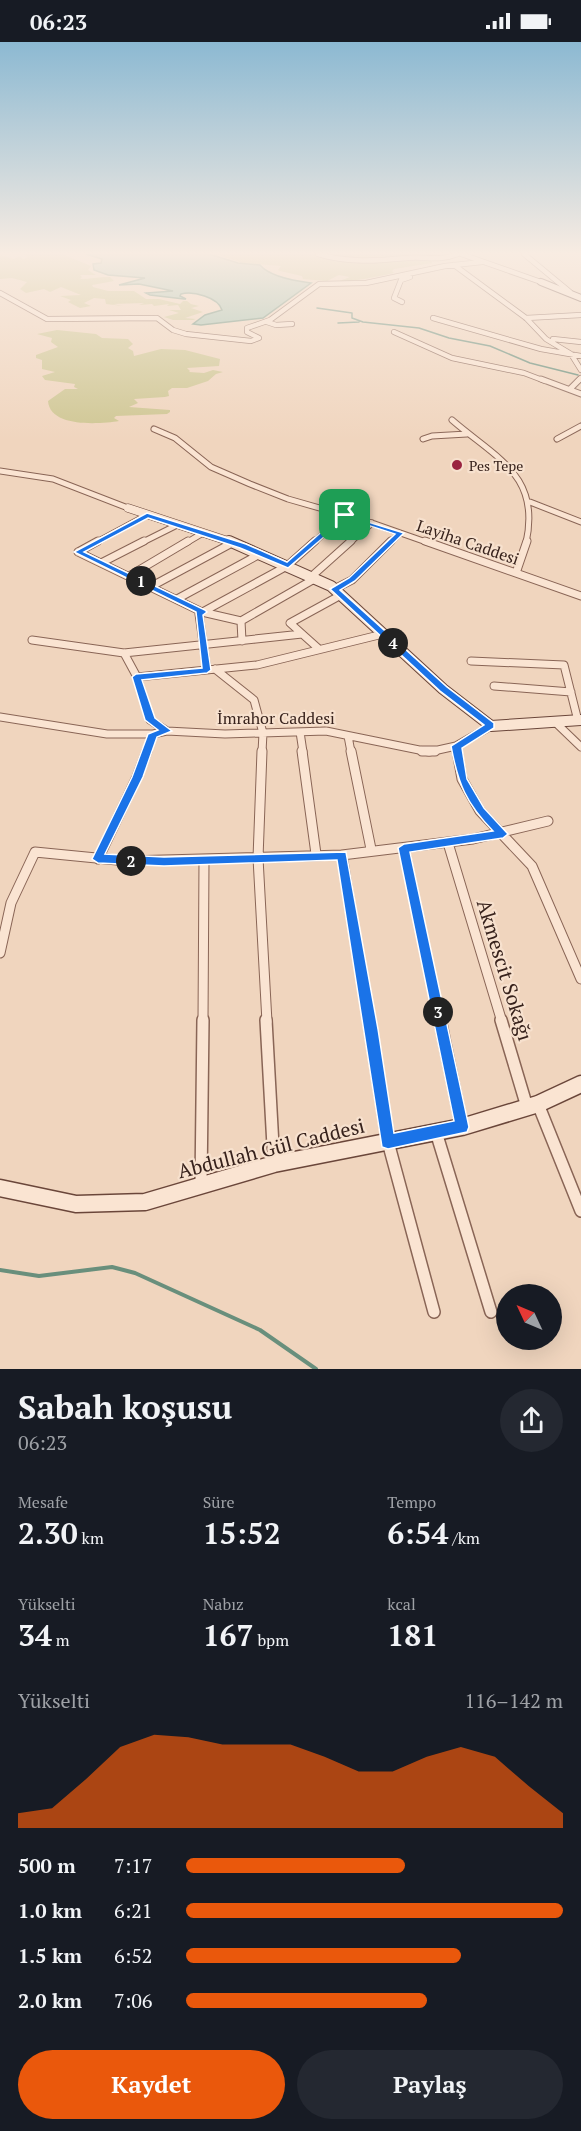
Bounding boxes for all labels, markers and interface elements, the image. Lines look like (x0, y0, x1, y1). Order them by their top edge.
text: 06:23 (30, 7, 87, 36)
place label: Pes Tepe (469, 456, 523, 475)
marker: Pes Tepe (450, 458, 464, 472)
pin (319, 489, 370, 540)
icon: arrive (328, 498, 361, 531)
street label: Layiha Caddesi (414, 514, 522, 570)
pin: 1 (126, 566, 156, 596)
text: 1 (136, 570, 146, 592)
pin: 4 (378, 628, 408, 658)
text: 4 (388, 632, 398, 654)
street label: İmrahor Caddesi (217, 707, 335, 729)
pin: 2 (116, 846, 146, 876)
text: 2 (126, 850, 136, 872)
street label: Akmescit Sokağı (471, 896, 539, 1044)
pin: 3 (423, 997, 453, 1027)
text: 3 (433, 1001, 443, 1023)
street label: Abdullah Gül Caddesi (175, 1112, 367, 1184)
north arrow (496, 1284, 562, 1350)
map controls (496, 1284, 562, 1350)
text: Sabah koşusu (18, 1385, 232, 1428)
button: share (500, 1389, 563, 1452)
text: 06:23 (18, 1429, 67, 1456)
text: Mesafe (18, 1491, 68, 1513)
text: Süre (203, 1491, 235, 1513)
text: Tempo (387, 1491, 436, 1513)
text: 2.30 (18, 1513, 78, 1553)
text: 15:52 (203, 1513, 281, 1553)
text: 6:54 (387, 1513, 448, 1553)
text: km (78, 1527, 104, 1549)
text: /km (448, 1527, 480, 1549)
text: Yükselti (18, 1593, 76, 1615)
text: Nabız (203, 1593, 244, 1615)
text: kcal (387, 1593, 416, 1615)
text: 34 (18, 1615, 52, 1655)
text: 167 (203, 1615, 254, 1655)
text: 181 (387, 1615, 438, 1655)
text: m (52, 1629, 70, 1651)
text: bpm (254, 1629, 289, 1651)
text: Yükselti (18, 1687, 90, 1714)
text: 116–142 m (464, 1687, 563, 1714)
text: 500 m (18, 1852, 76, 1879)
text: 7:17 (114, 1852, 153, 1879)
text: 1.0 km (18, 1897, 82, 1924)
text: 6:21 (114, 1897, 153, 1924)
text: 1.5 km (18, 1942, 82, 1969)
text: 6:52 (114, 1942, 153, 1969)
text: 2.0 km (18, 1987, 82, 2014)
text: 7:06 (114, 1987, 153, 2014)
button: Kaydet (18, 2050, 285, 2119)
button: Paylaş (297, 2050, 563, 2119)

